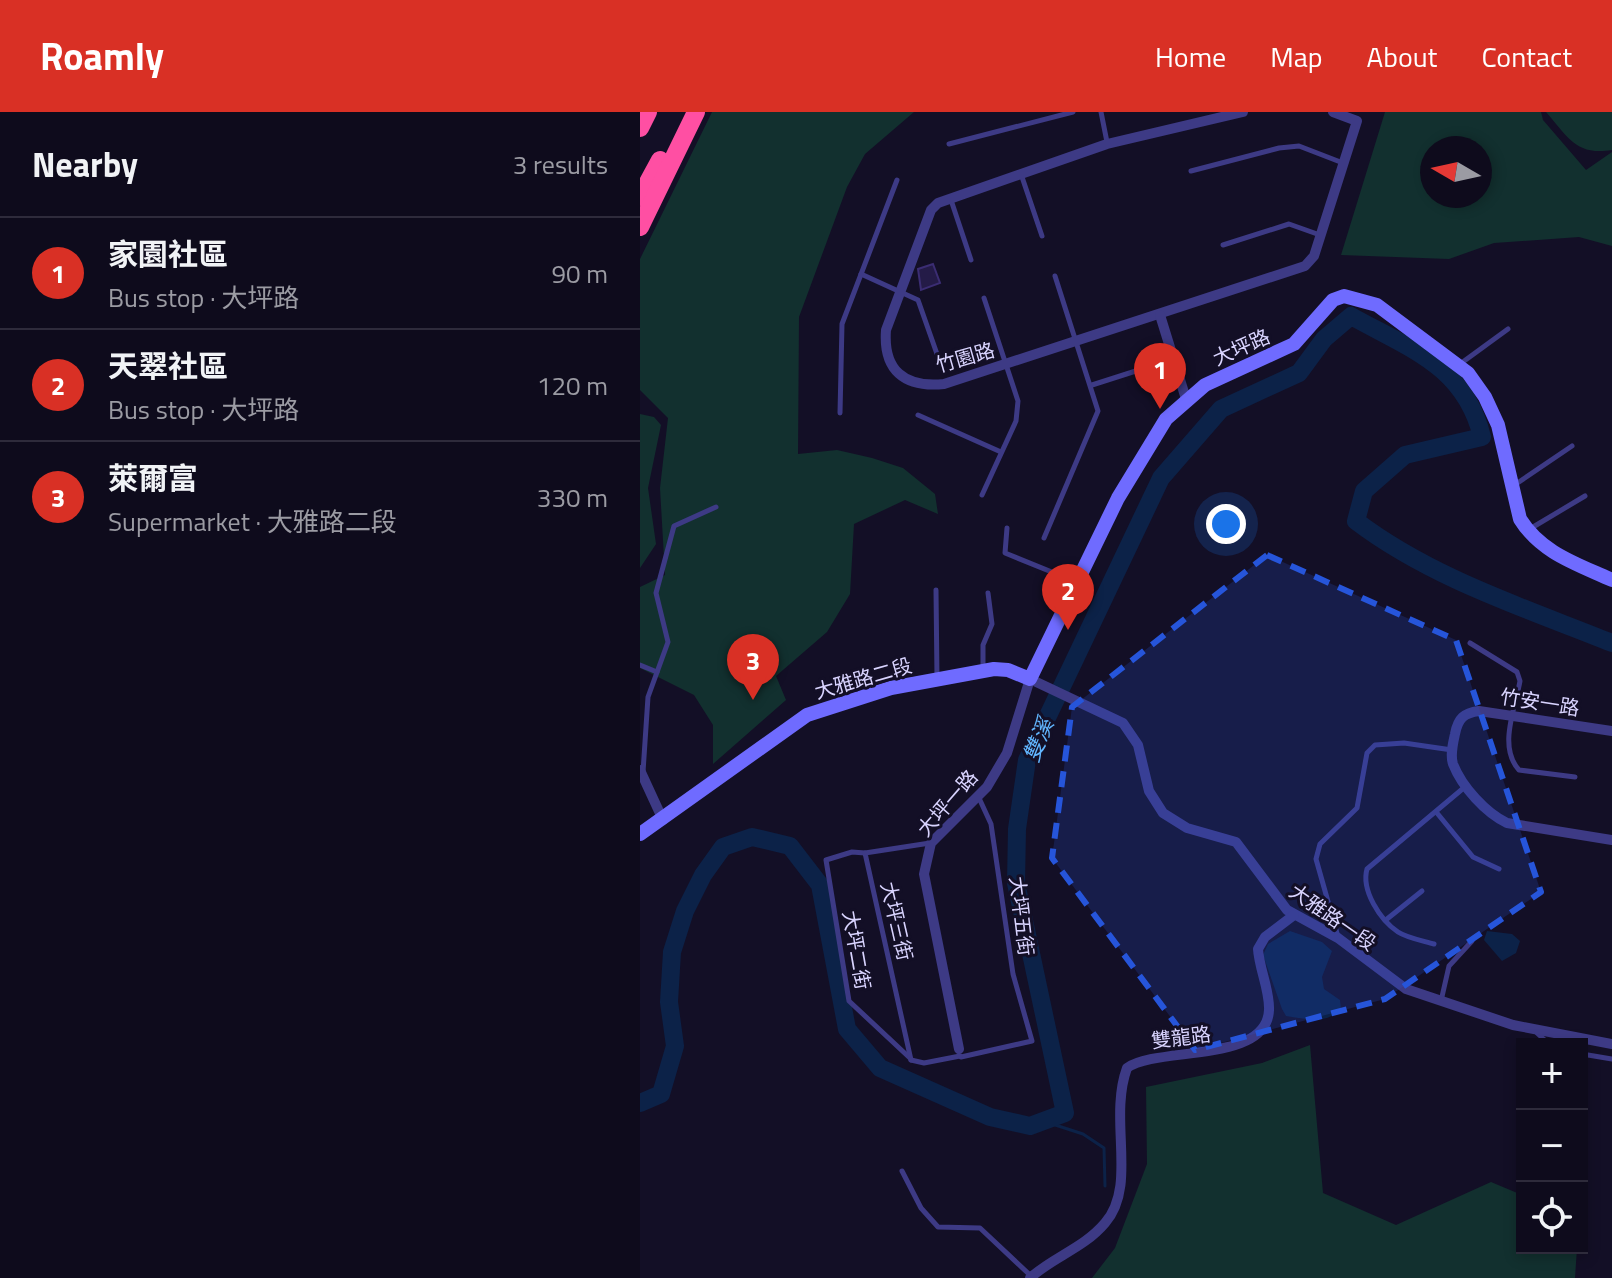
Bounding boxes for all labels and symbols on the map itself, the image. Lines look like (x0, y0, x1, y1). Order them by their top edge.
north arrow (1420, 136, 1492, 208)
street label: 大坪路 (1207, 321, 1275, 373)
street label: 竹園路 (932, 334, 998, 380)
pin: 1 (1134, 343, 1186, 409)
your location (1206, 504, 1246, 544)
pin: 2 (1042, 564, 1094, 630)
pin: 3 (727, 634, 779, 700)
street label: 大雅路二段 (811, 649, 915, 707)
street label: 竹安一路 (1498, 680, 1582, 724)
water label: 雙溪 (1014, 710, 1063, 767)
street label: 大坪一路 (909, 763, 985, 843)
street label: 大坪五街 (1002, 874, 1042, 958)
street label: 大雅路一段 (1283, 876, 1383, 958)
street label: 大坪三街 (873, 879, 921, 963)
street label: 大坪二街 (835, 908, 879, 992)
street label: 雙龍路 (1149, 1018, 1213, 1056)

